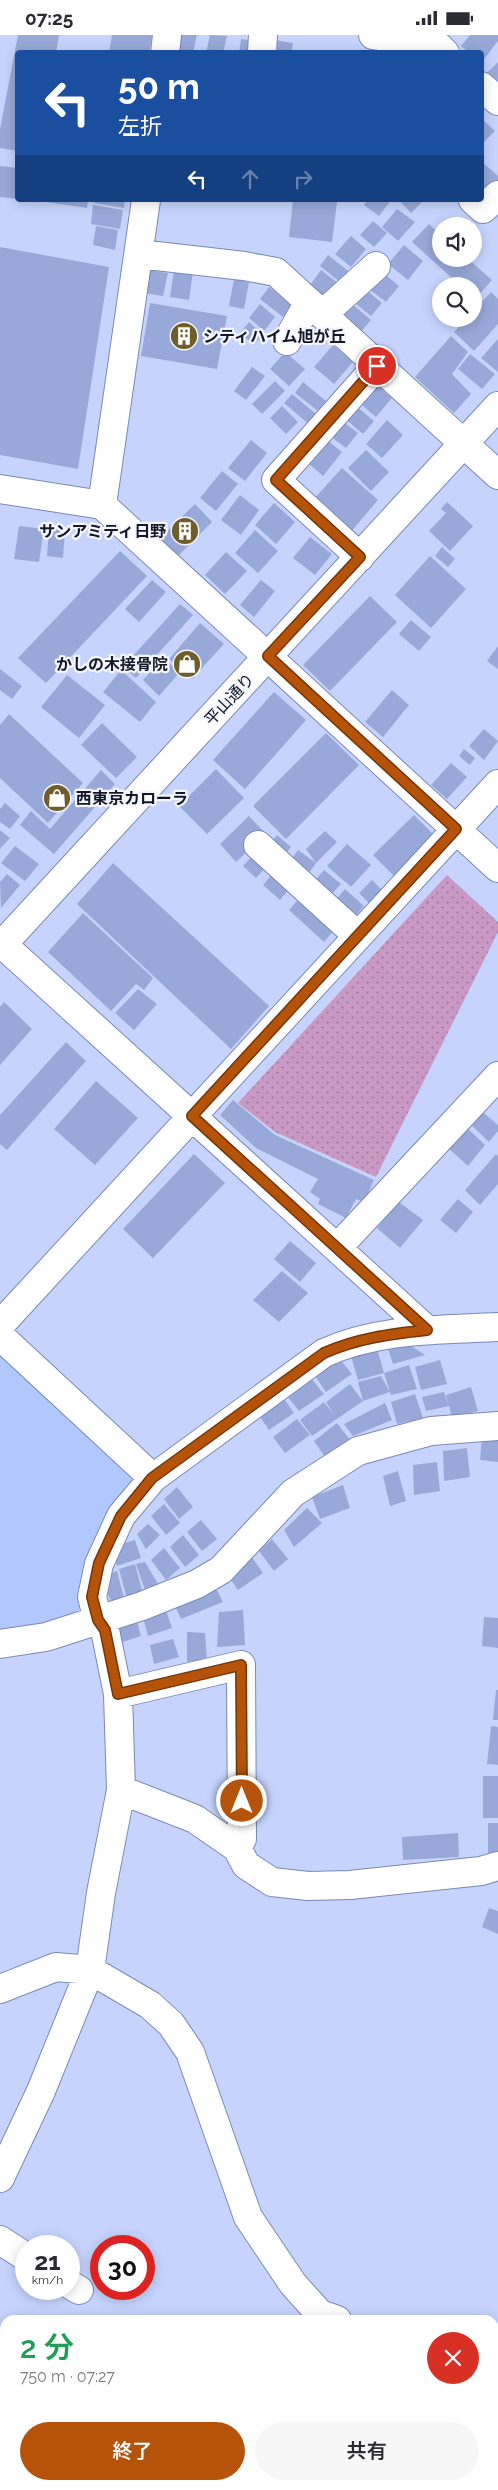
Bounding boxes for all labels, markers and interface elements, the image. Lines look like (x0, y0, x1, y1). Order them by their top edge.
text: 07:25 (25, 7, 73, 29)
text: 50 m (118, 66, 200, 107)
icon: left (35, 70, 100, 135)
text: 左折 (118, 113, 162, 139)
icon: left (183, 165, 211, 193)
icon: ahead (236, 165, 264, 193)
icon: right (289, 165, 317, 193)
map controls (432, 217, 482, 327)
button: sound (432, 217, 482, 267)
button: search (432, 277, 482, 327)
building icon: シティハイム旭が丘 (169, 321, 199, 351)
place label: シティハイム旭が丘 (203, 327, 345, 346)
pin (356, 345, 398, 387)
icon: arrive (363, 352, 391, 380)
building icon: サンアミティ日野 (170, 516, 200, 546)
place label: サンアミティ日野 (39, 522, 166, 541)
shop icon: かしの木接骨院 (172, 649, 202, 679)
place label: かしの木接骨院 (56, 655, 168, 674)
street label: 平山通り (201, 669, 258, 729)
shop icon: 西東京カローラ (42, 783, 72, 813)
place label: 西東京カローラ (76, 789, 188, 808)
position arrow (215, 1774, 267, 1826)
speed limit sign: 30 (90, 2235, 155, 2300)
text: 21 (34, 2246, 61, 2276)
text: km/h (32, 2273, 63, 2287)
text: 2 分 (20, 2330, 74, 2365)
button: close (427, 2332, 479, 2384)
text: 750 m · 07:27 (20, 2367, 115, 2386)
button: 終了 (20, 2422, 245, 2480)
button: 共有 (255, 2422, 479, 2480)

